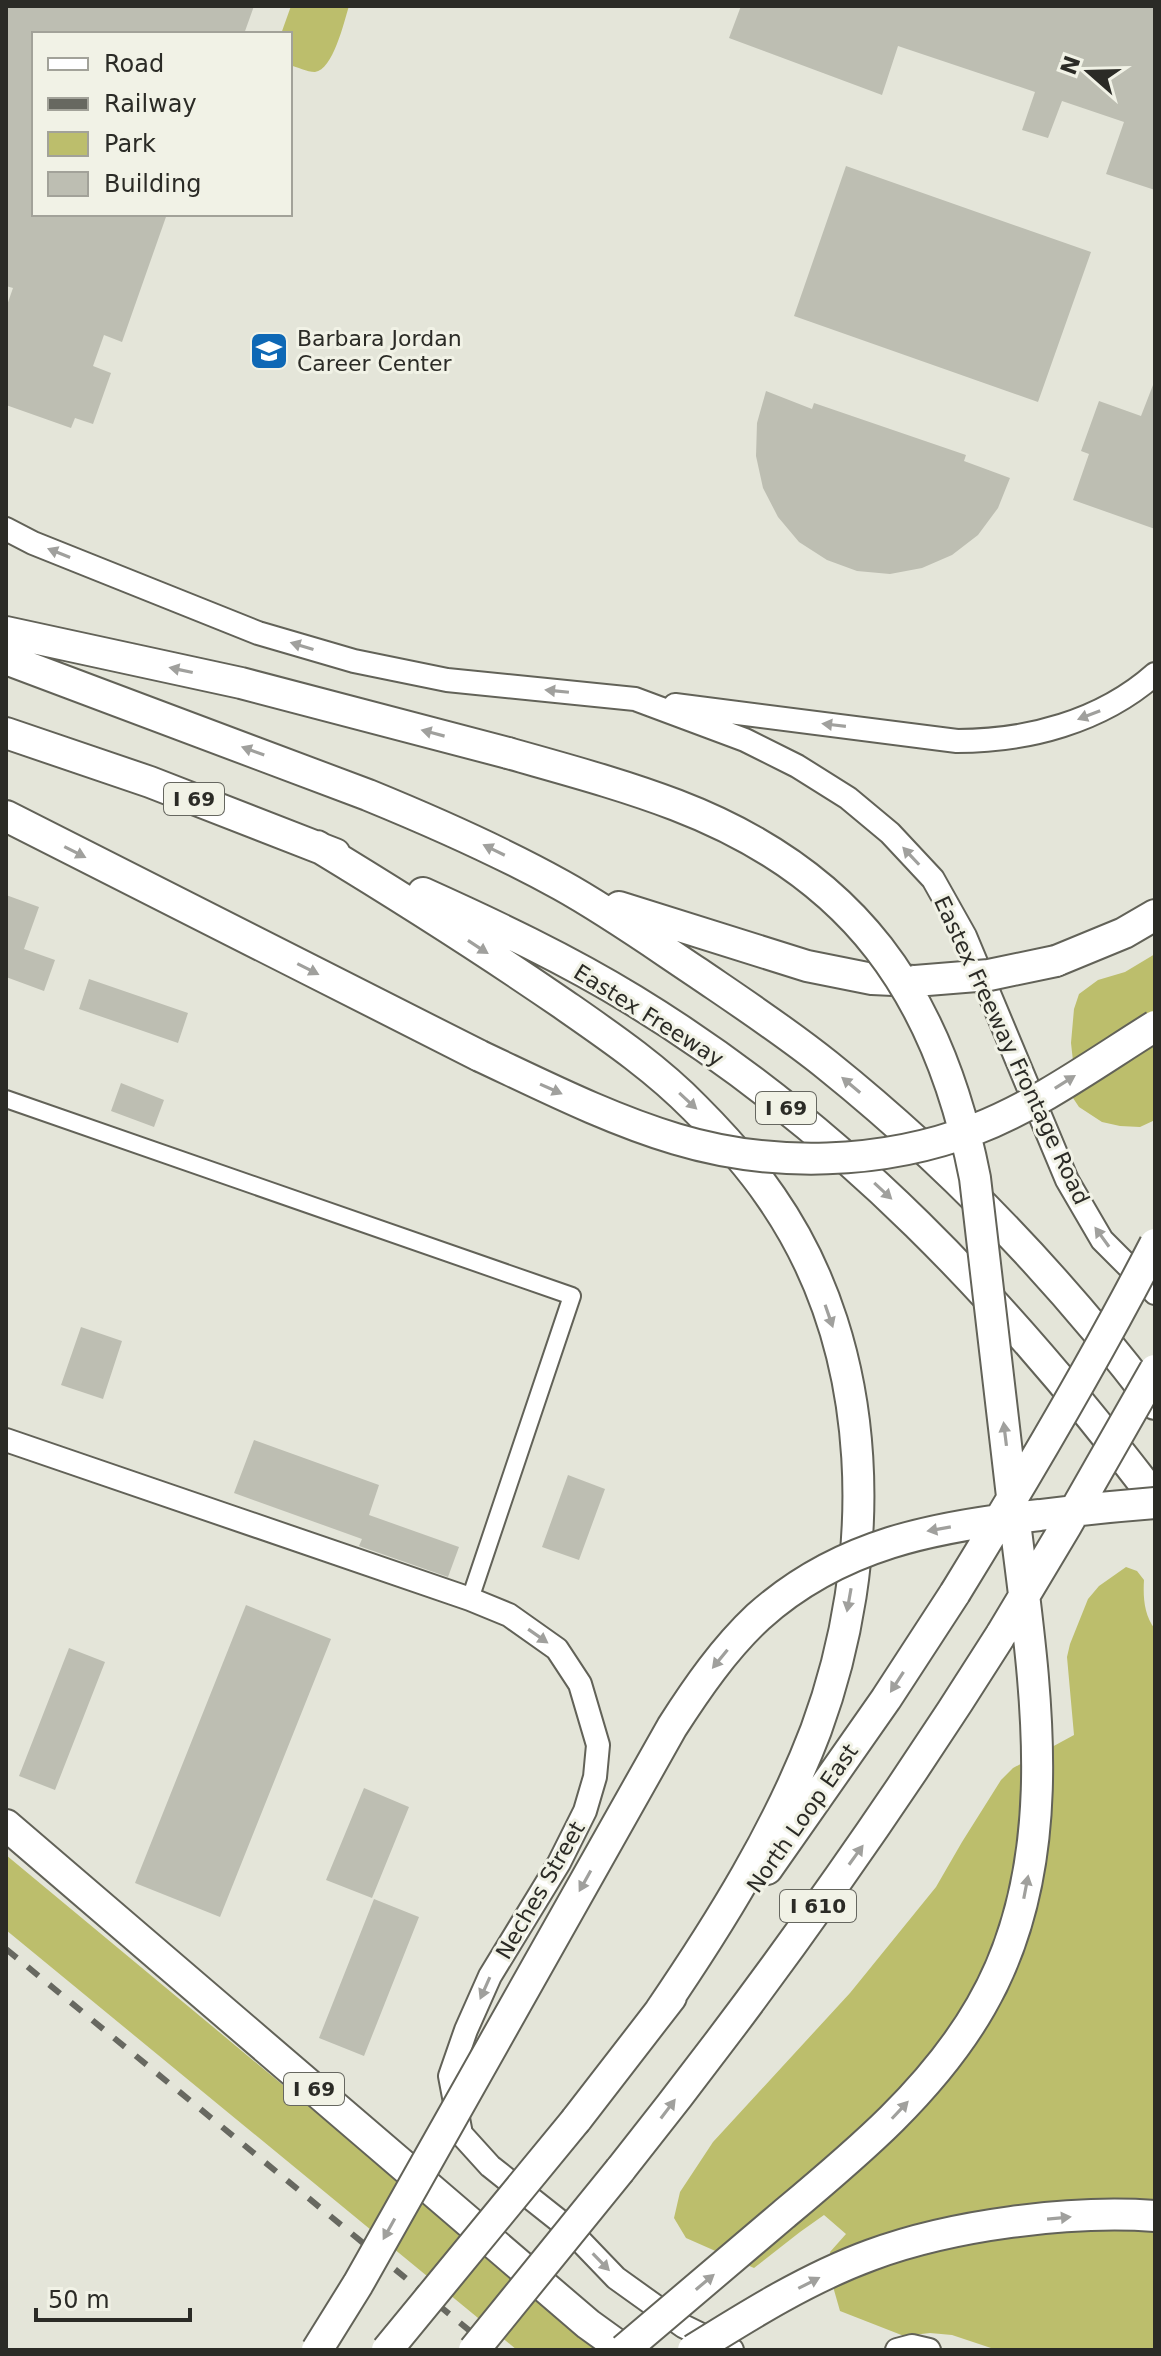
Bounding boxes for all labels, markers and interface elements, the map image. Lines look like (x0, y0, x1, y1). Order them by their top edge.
legend (32, 32, 292, 216)
north arrow (1049, 32, 1129, 112)
text: Road (104, 50, 164, 78)
text: N (1056, 52, 1086, 78)
text: Railway (104, 90, 197, 118)
text: Park (104, 130, 156, 158)
text: Building (104, 170, 201, 198)
place label: Barbara Jordan Career Center (297, 326, 462, 376)
school or university icon: Barbara Jordan Career Center (248, 330, 290, 372)
one-way arrow (47, 546, 71, 559)
one-way arrow (289, 639, 313, 652)
one-way arrow (168, 663, 193, 676)
one-way arrow (544, 685, 569, 698)
one-way arrow (1077, 708, 1101, 721)
one-way arrow (821, 719, 846, 732)
one-way arrow (420, 726, 444, 739)
one-way arrow (241, 744, 265, 757)
road number: I 69 (164, 783, 224, 815)
one-way arrow (482, 843, 505, 857)
one-way arrow (64, 845, 87, 859)
one-way arrow (903, 847, 921, 866)
street label: Eastex Freeway Frontage Road (929, 892, 1094, 1208)
one-way arrow (468, 940, 489, 955)
street label: Eastex Freeway (569, 959, 728, 1072)
one-way arrow (296, 962, 319, 976)
one-way arrow (1054, 1075, 1075, 1090)
one-way arrow (841, 1077, 861, 1094)
one-way arrow (540, 1082, 563, 1095)
one-way arrow (678, 1091, 697, 1109)
road number: I 69 (756, 1092, 816, 1124)
one-way arrow (873, 1181, 892, 1199)
one-way arrow (1094, 1226, 1110, 1248)
one-way arrow (824, 1304, 836, 1328)
one-way arrow (998, 1421, 1011, 1446)
one-way arrow (926, 1524, 951, 1536)
one-way arrow (842, 1587, 855, 1612)
one-way arrow (528, 1628, 549, 1643)
one-way arrow (712, 1649, 729, 1669)
one-way arrow (890, 1671, 905, 1692)
street label: North Loop East (742, 1739, 863, 1897)
street label: Neches Street (491, 1817, 590, 1964)
one-way arrow (847, 1844, 863, 1865)
one-way arrow (578, 1870, 592, 1892)
one-way arrow (1020, 1875, 1032, 1900)
road number: I 610 (780, 1890, 856, 1922)
one-way arrow (478, 1977, 491, 2000)
road number: I 69 (284, 2073, 344, 2105)
one-way arrow (660, 2099, 676, 2119)
one-way arrow (890, 2101, 908, 2120)
one-way arrow (1047, 2211, 1072, 2224)
one-way arrow (382, 2218, 396, 2241)
one-way arrow (591, 2252, 610, 2271)
scale bar (36, 2272, 190, 2322)
one-way arrow (695, 2274, 715, 2291)
one-way arrow (798, 2276, 821, 2290)
text: 50 m (48, 2286, 110, 2314)

